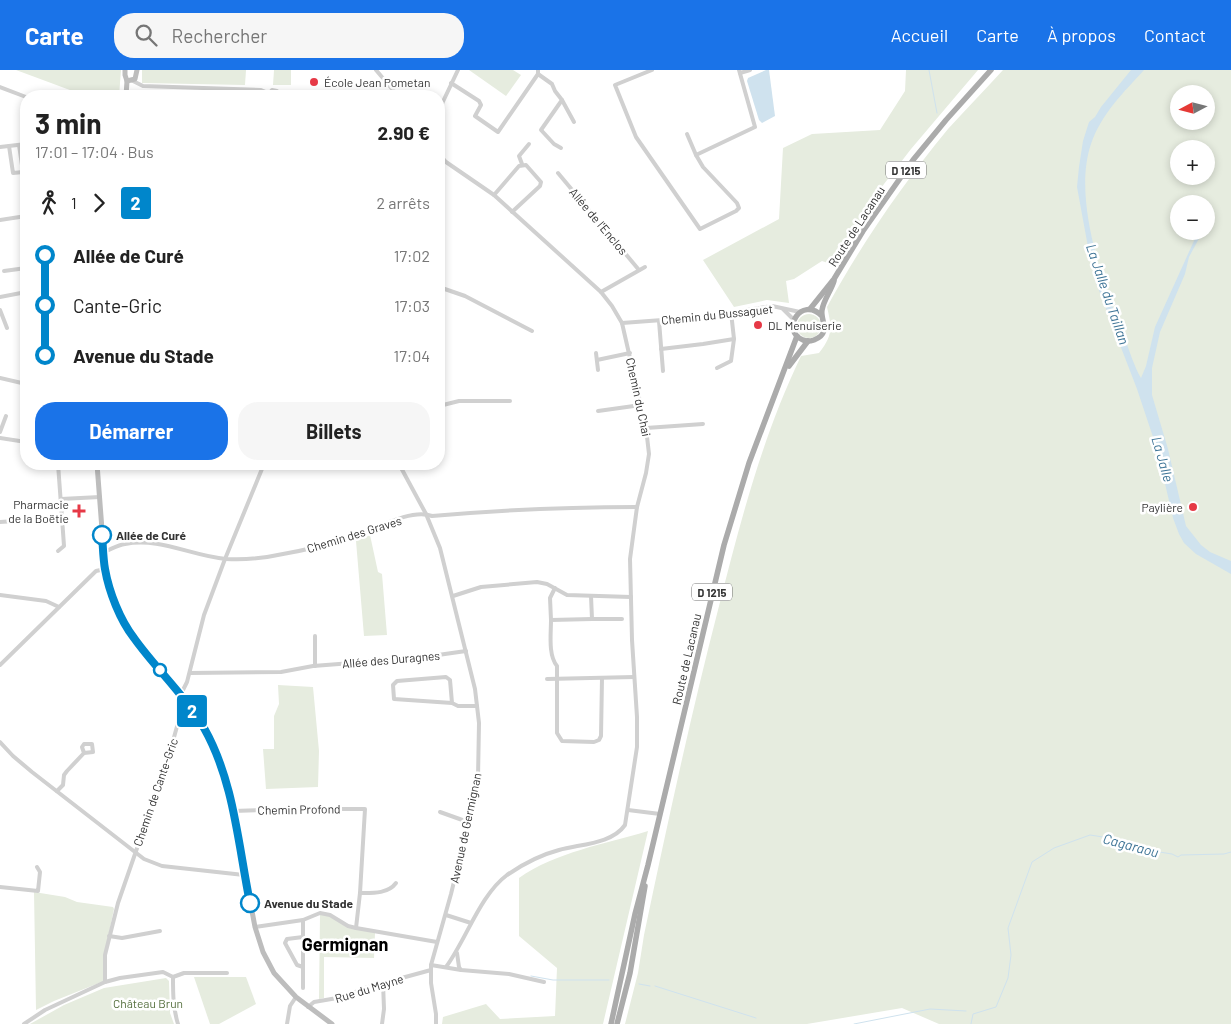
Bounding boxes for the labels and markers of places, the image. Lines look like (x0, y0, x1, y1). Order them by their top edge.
place label: École Jean Pometan (324, 75, 430, 89)
marker: École Jean Pometan (308, 76, 320, 88)
place label: DL Menuiserie (768, 318, 842, 332)
marker: DL Menuiserie (752, 319, 764, 331)
place label: Pharmacie de la Boëtie (8, 497, 69, 525)
place label: Paylière (1141, 500, 1183, 514)
marker: Paylière (1187, 501, 1199, 513)
marker: Pharmacie de la Boëtie (73, 505, 85, 517)
marker: Allée de Curé (92, 525, 112, 545)
place label: Allée de Curé (116, 528, 186, 542)
unlabelled marker (153, 663, 167, 677)
marker: Avenue du Stade (240, 893, 260, 913)
place label: Avenue du Stade (264, 896, 353, 910)

